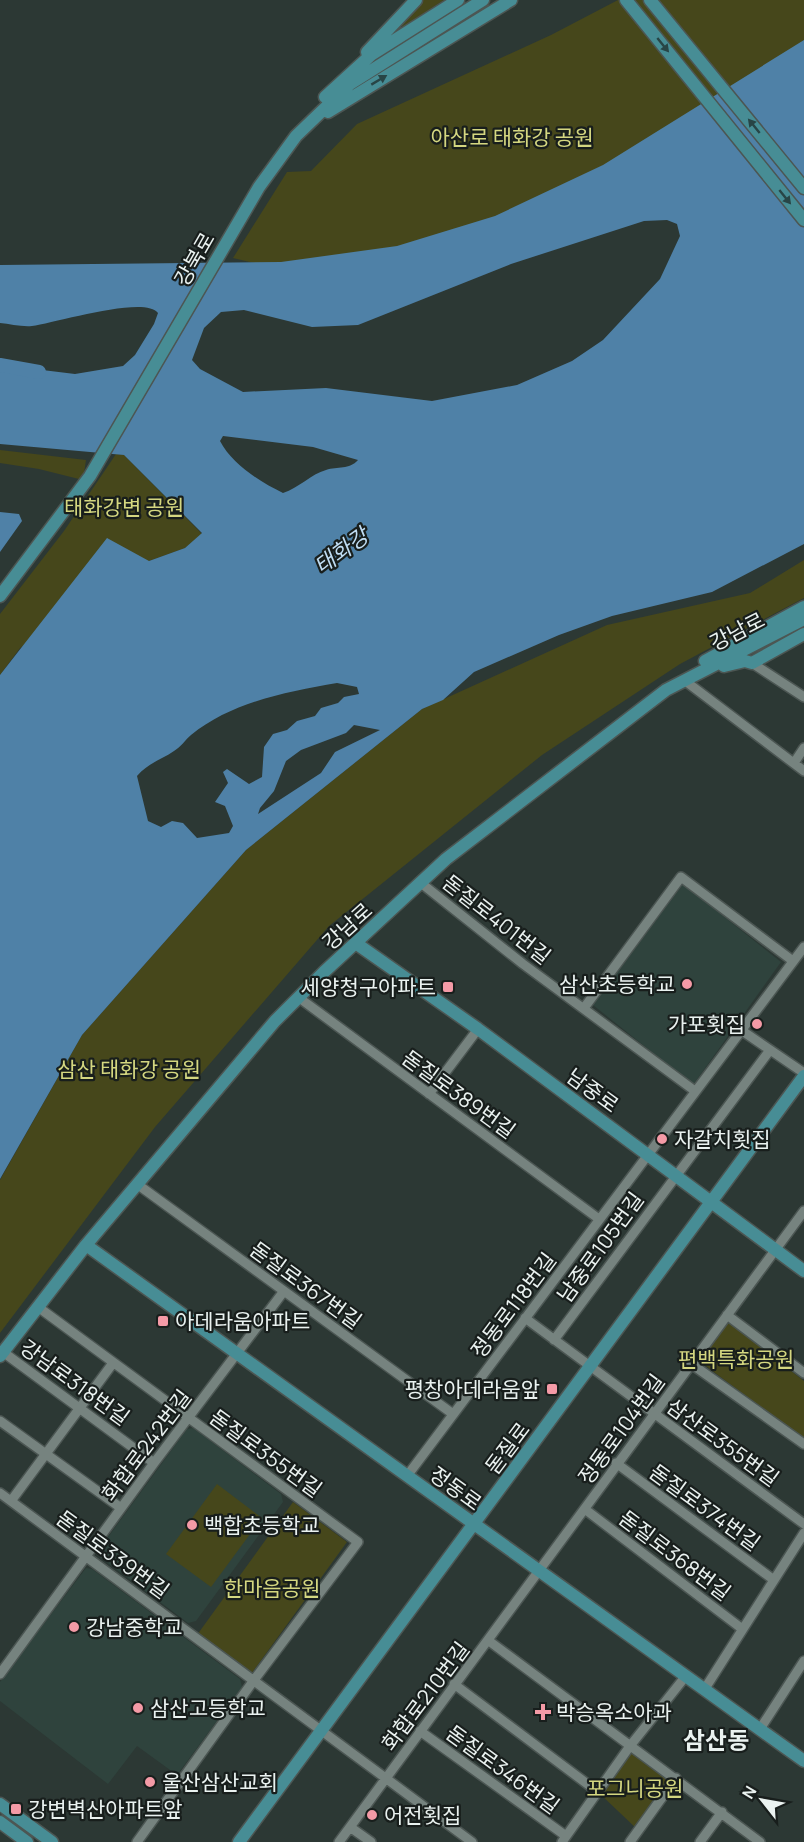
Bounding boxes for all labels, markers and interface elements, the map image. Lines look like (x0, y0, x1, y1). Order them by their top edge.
one-way arrow (656, 38, 668, 53)
one-way arrow (371, 75, 388, 85)
one-way arrow (747, 118, 760, 134)
park label: 아산로 태화강 공원 (431, 123, 593, 151)
one-way arrow (779, 189, 792, 205)
street label: 강북로 (167, 227, 221, 291)
park label: 태화강변 공원 (64, 493, 184, 521)
water label: 태화강 (308, 519, 377, 581)
street label: 강남로 (705, 605, 769, 657)
street label: 돋질로401번길 (437, 868, 557, 970)
street label: 강남로 (316, 896, 378, 956)
place label: 삼산초등학교 (559, 970, 675, 998)
place label: 세양청구아파트 (301, 973, 436, 1001)
marker: 삼산초등학교 (680, 977, 694, 991)
marker: 세양청구아파트 (441, 980, 455, 994)
place label: 가포횟집 (668, 1010, 745, 1038)
marker: 가포횟집 (750, 1017, 764, 1031)
street label: 돋질로389번길 (397, 1043, 521, 1145)
park label: 삼산 태화강 공원 (57, 1055, 201, 1083)
street label: 남중로 (561, 1062, 625, 1118)
place label: 자갈치횟집 (674, 1125, 771, 1153)
marker: 자갈치횟집 (655, 1132, 669, 1146)
street label: 남중로105번길 (551, 1186, 649, 1308)
street label: 돋질로367번길 (244, 1235, 368, 1335)
street label: 정동로118번길 (464, 1247, 562, 1363)
place label: 아데라움아파트 (175, 1307, 310, 1335)
marker: 아데라움아파트 (156, 1314, 170, 1328)
street label: 강남로318번길 (15, 1333, 135, 1431)
park label: 편백특화공원 (678, 1345, 794, 1373)
street label: 정동로104번길 (571, 1368, 671, 1490)
place label: 평창아데라움앞 (405, 1375, 540, 1403)
marker: 평창아데라움앞 (545, 1382, 559, 1396)
street label: 화합로242번길 (95, 1384, 197, 1506)
street label: 삼산로355번길 (661, 1392, 785, 1492)
street label: 돋질로355번길 (204, 1403, 328, 1503)
street label: 돋질로 (478, 1416, 536, 1480)
street label: 돋질로374번길 (644, 1457, 766, 1557)
street label: 정동로 (424, 1460, 488, 1516)
street label: 돋질로339번길 (51, 1504, 175, 1604)
street label: 돋질로368번길 (613, 1504, 737, 1606)
place label: 백합초등학교 (204, 1511, 320, 1539)
marker: 백합초등학교 (185, 1518, 199, 1532)
park label: 한마음공원 (224, 1574, 320, 1602)
place label: 강남중학교 (86, 1613, 183, 1641)
marker: 강남중학교 (67, 1620, 81, 1634)
street label: 화합로210번길 (375, 1636, 475, 1756)
place label: 삼산고등학교 (150, 1694, 266, 1722)
place label: 박승옥소아과 (556, 1698, 672, 1726)
marker: 삼산고등학교 (131, 1701, 145, 1715)
marker: 박승옥소아과 (534, 1703, 552, 1721)
street label: 돋질로346번길 (441, 1718, 565, 1820)
district label: 삼산동 (683, 1723, 749, 1756)
place label: 울산삼산교회 (162, 1768, 278, 1796)
north arrow (732, 1770, 792, 1830)
park label: 포그니공원 (587, 1774, 683, 1802)
marker: 울산삼산교회 (143, 1775, 157, 1789)
text: N (737, 1782, 762, 1803)
place label: 강변벽산아파트앞 (28, 1795, 183, 1823)
place label: 어전횟집 (384, 1801, 461, 1829)
marker: 강변벽산아파트앞 (9, 1802, 23, 1816)
marker: 어전횟집 (365, 1808, 379, 1822)

